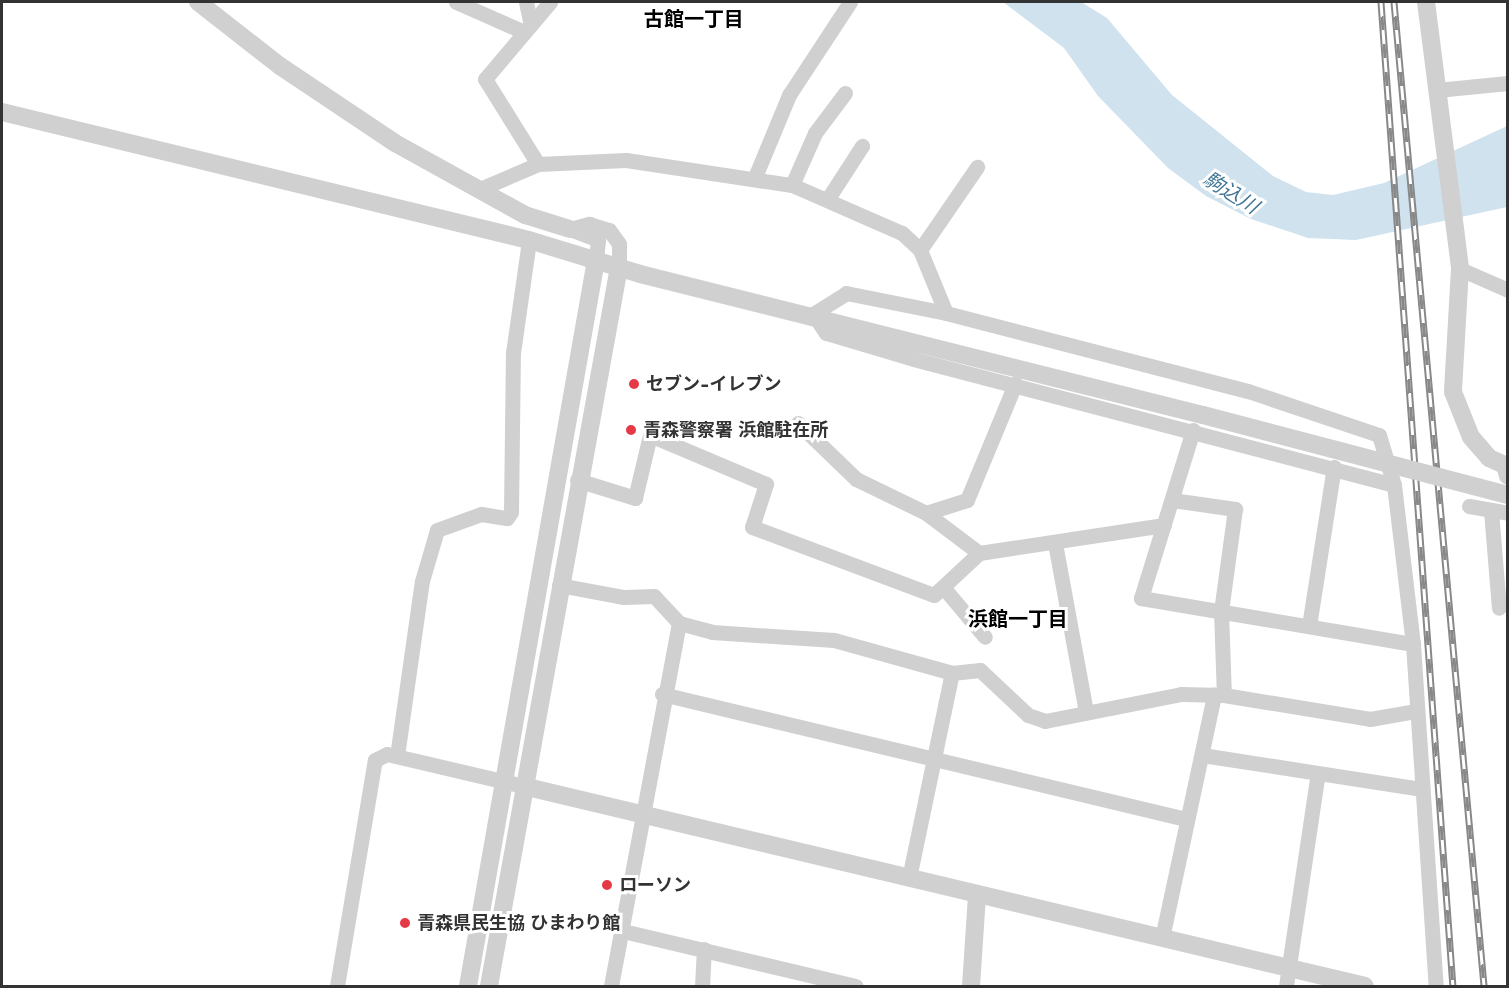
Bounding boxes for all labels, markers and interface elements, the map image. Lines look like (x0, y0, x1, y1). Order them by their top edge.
district label: 古館一丁目 (644, 7, 744, 31)
water label: 駒込川 (1199, 167, 1263, 219)
place label: セブン-イレブン (646, 373, 782, 395)
marker: セブン-イレブン (627, 377, 641, 391)
place label: 青森警察署 浜館駐在所 (643, 419, 828, 441)
marker: 青森警察署 浜館駐在所 (624, 423, 638, 437)
district label: 浜館一丁目 (968, 607, 1068, 631)
place label: ローソン (619, 874, 691, 896)
marker: ローソン (600, 878, 614, 892)
place label: 青森県民生協 ひまわり館 (417, 912, 620, 934)
marker: 青森県民生協 ひまわり館 (398, 916, 412, 930)

